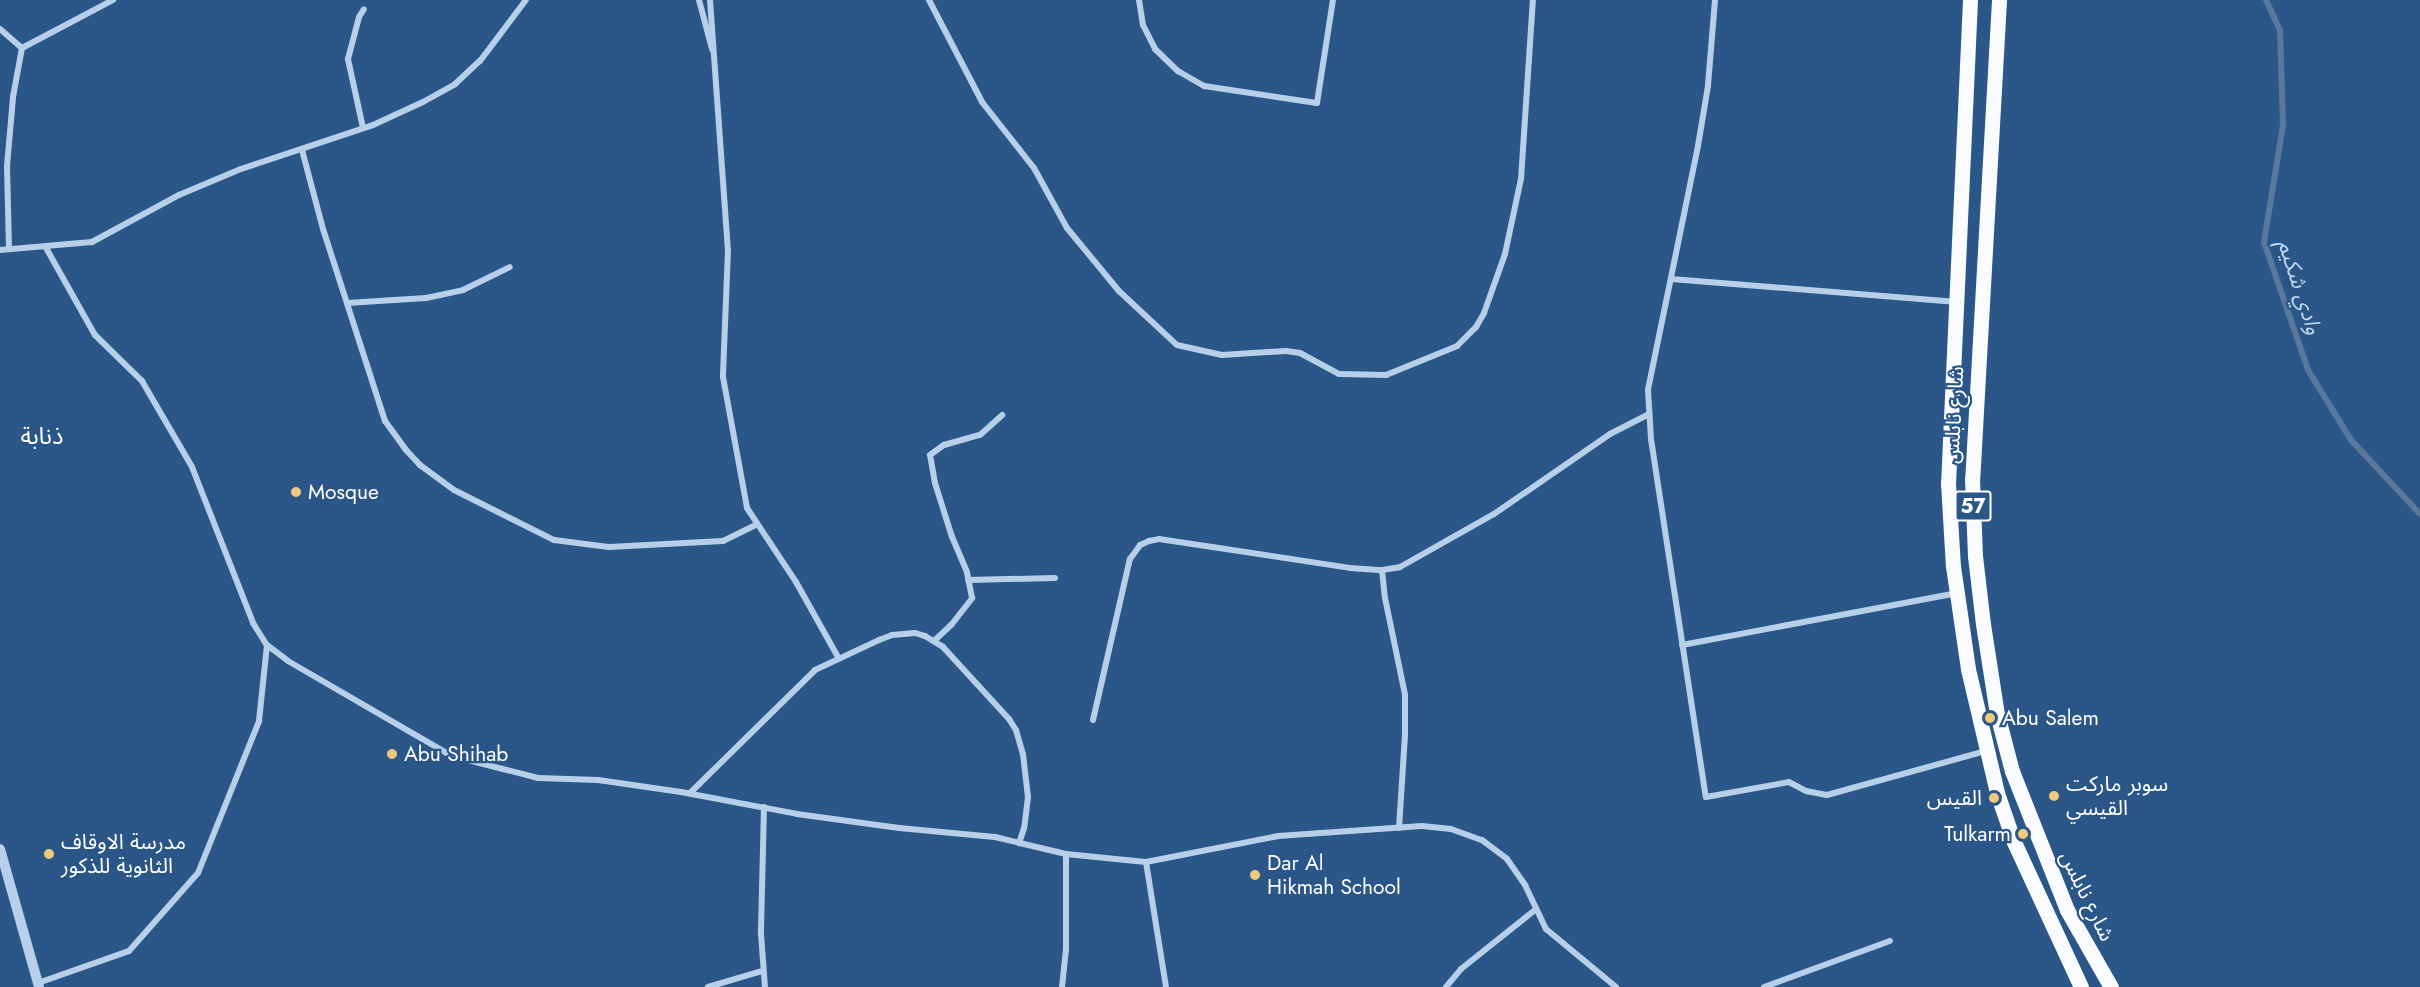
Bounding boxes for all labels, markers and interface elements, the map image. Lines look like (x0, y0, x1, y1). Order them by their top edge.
water label: وادي شكيم (2272, 236, 2328, 338)
street label: شارع نابلس (1939, 366, 1969, 464)
district label: ذنابة (20, 422, 64, 450)
place label: Mosque (308, 479, 379, 505)
marker: Mosque (289, 485, 303, 499)
road number: 57 (1954, 489, 1992, 523)
place label: Abu Salem (2002, 705, 2099, 731)
marker: Abu Salem (1983, 711, 1997, 725)
place label: Abu Shihab (404, 741, 508, 767)
marker: Abu Shihab (385, 747, 399, 761)
place label: سوبر ماركت القيسي (2066, 771, 2168, 821)
place label: القيس (1927, 785, 1982, 811)
marker: سوبر ماركت القيسي (2047, 789, 2061, 803)
marker: القيس (1987, 791, 2001, 805)
place label: Tulkarm (1944, 821, 2011, 847)
marker: Tulkarm (2016, 827, 2030, 841)
place label: مدرسة الاوقاف الثانوية للذكور (61, 829, 186, 879)
marker: مدرسة الاوقاف الثانوية للذكور (42, 847, 56, 861)
street label: شارع نابلس (2054, 847, 2120, 945)
place label: Dar Al Hikmah School (1267, 850, 1401, 900)
marker: Dar Al Hikmah School (1248, 868, 1262, 882)

